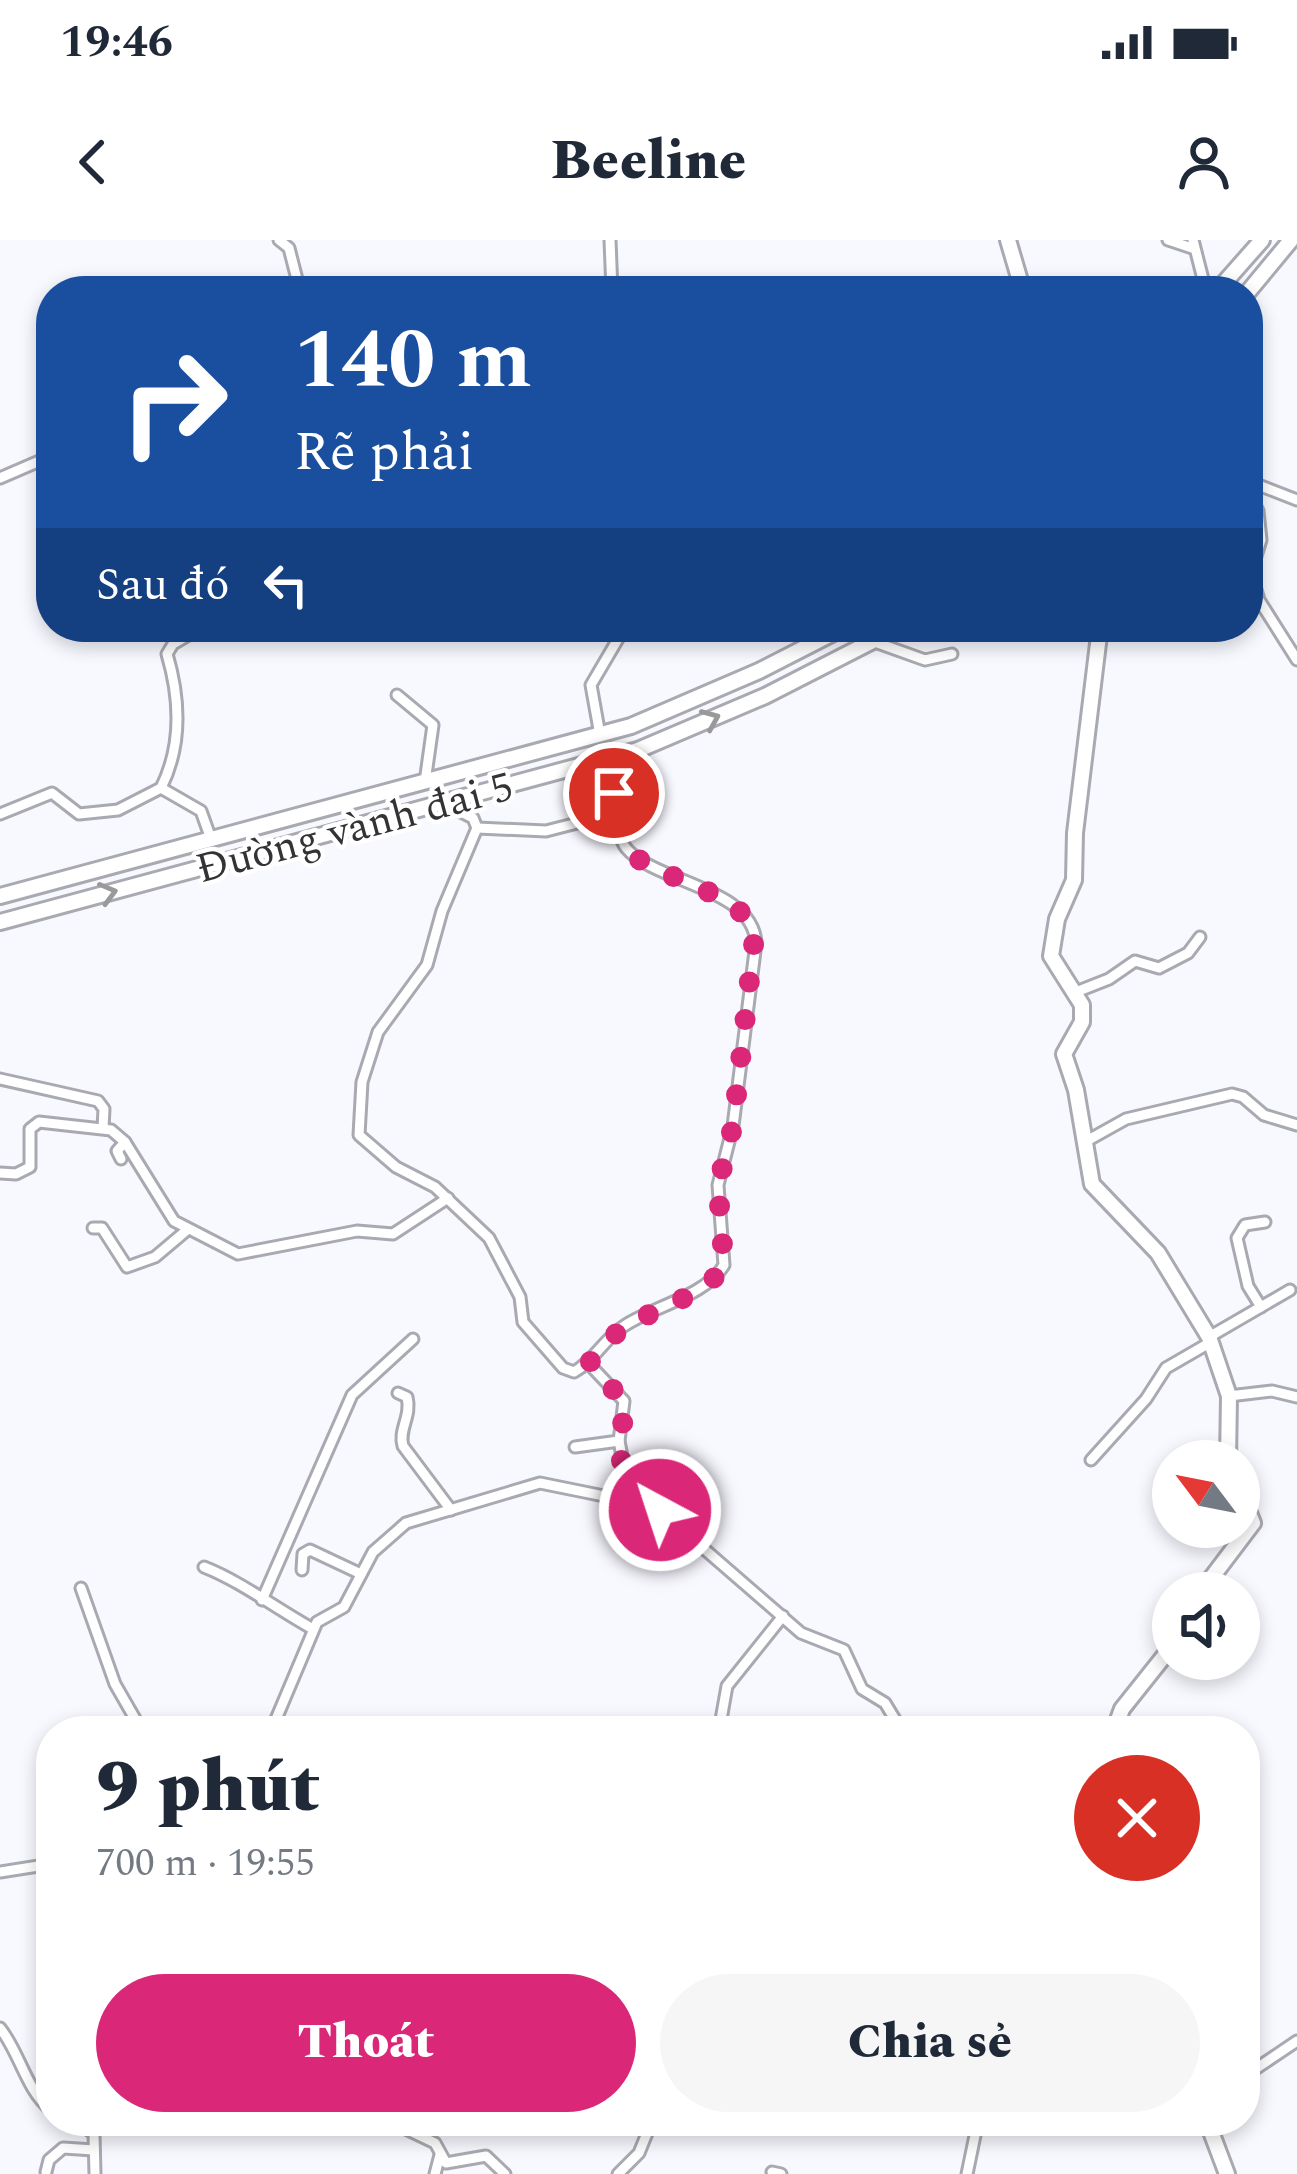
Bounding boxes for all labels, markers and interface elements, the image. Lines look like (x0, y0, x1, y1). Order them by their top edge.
text: 19:46 (60, 8, 173, 77)
text: Beeline (551, 121, 746, 203)
icon: back (60, 129, 126, 195)
icon: person (1171, 129, 1237, 195)
text: 140 m (294, 297, 532, 425)
icon: right (96, 324, 252, 480)
text: Rẽ phải (294, 412, 474, 494)
text: Sau đó (96, 551, 229, 620)
icon: left (253, 552, 319, 618)
one-way arrow (699, 709, 720, 733)
pin (563, 742, 665, 844)
street label: Đường vành đai 5 (189, 756, 520, 901)
icon: arrive (581, 760, 647, 826)
one-way arrow (98, 882, 118, 907)
north arrow (1152, 1440, 1260, 1548)
map controls (1152, 1440, 1260, 1680)
position arrow (597, 1447, 723, 1573)
button: sound (1152, 1572, 1260, 1680)
text: 9 phút (96, 1734, 320, 1843)
button: close (1074, 1755, 1200, 1881)
text: 700 m · 19:55 (96, 1834, 315, 1893)
button: Thoát (96, 1974, 636, 2112)
button: Chia sẻ (660, 1974, 1200, 2112)

